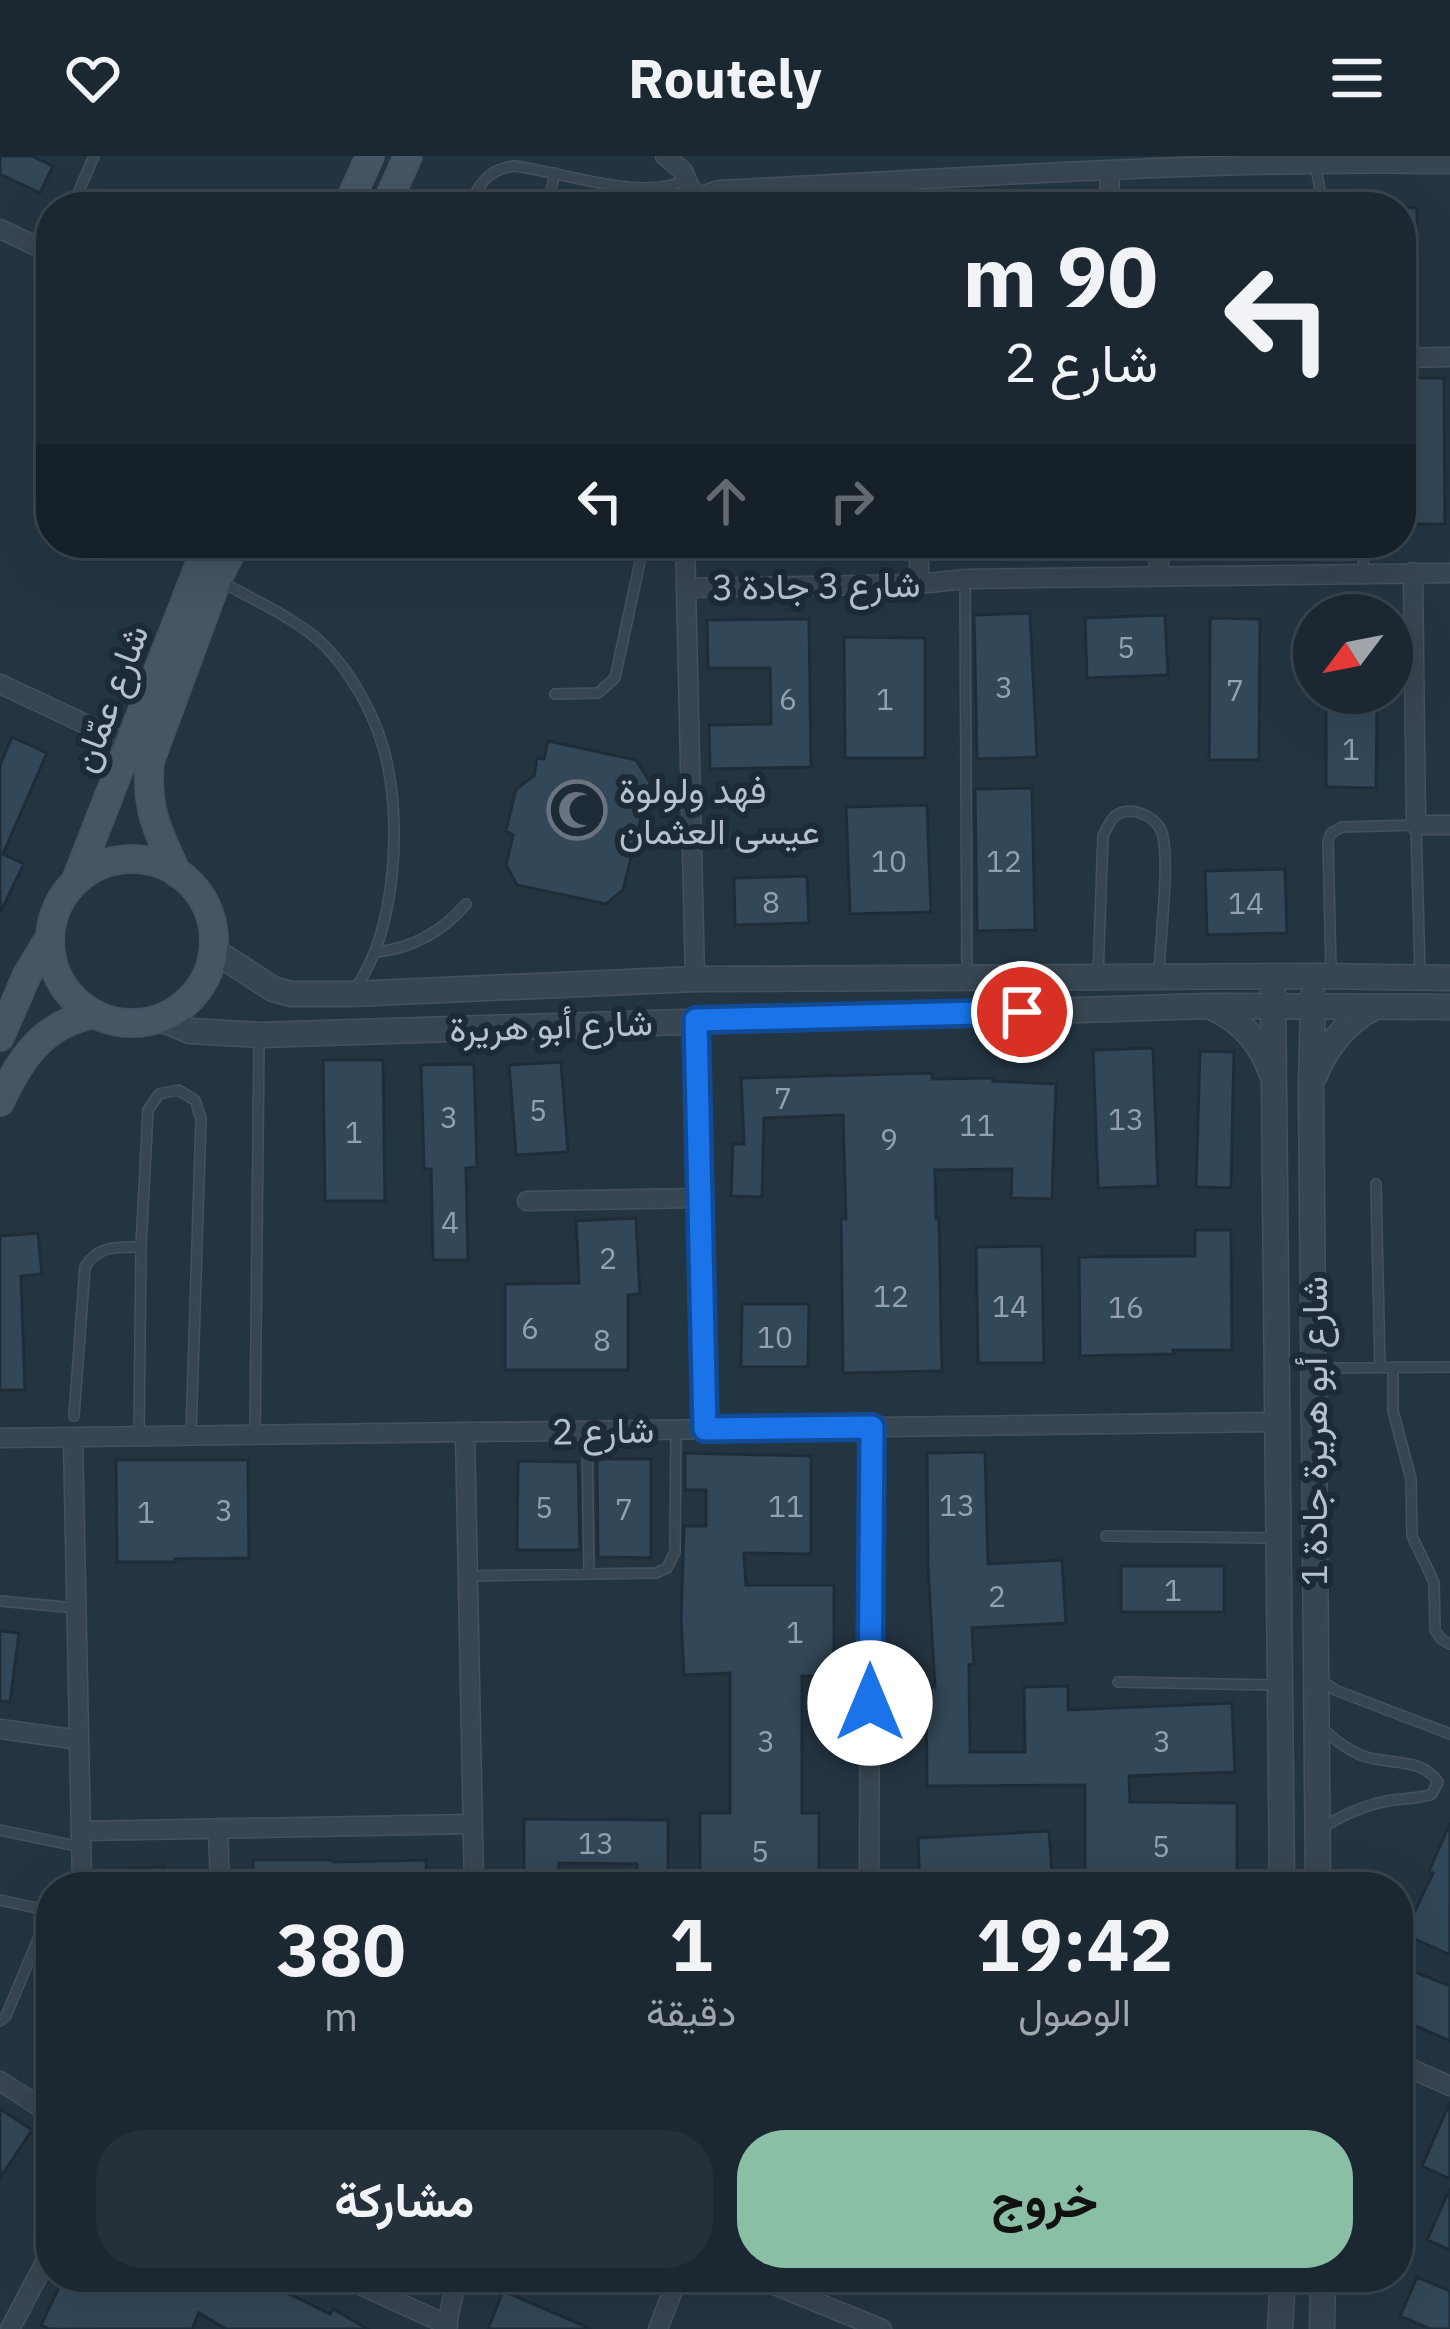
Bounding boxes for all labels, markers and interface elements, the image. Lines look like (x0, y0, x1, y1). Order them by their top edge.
text: Routely (628, 43, 822, 113)
icon: heart (60, 45, 126, 111)
icon: menu (1324, 45, 1390, 111)
text: 90 m (962, 221, 1158, 330)
icon: left (1200, 240, 1356, 396)
text: شارع 2 (1004, 327, 1158, 397)
icon: left (567, 468, 633, 534)
icon: ahead (693, 468, 759, 534)
icon: right (819, 468, 885, 534)
street label: شارع 3 جادة 3 (711, 560, 921, 612)
north arrow (1293, 594, 1413, 714)
map controls (1293, 594, 1413, 714)
street label: شارع عمّان (59, 618, 160, 779)
house number: 5 (1117, 627, 1135, 666)
house number: 3 (995, 667, 1013, 706)
house number: 7 (1226, 670, 1244, 709)
house number: 6 (779, 679, 797, 718)
house number: 1 (876, 679, 894, 718)
house number: 1 (1342, 729, 1360, 768)
place label: فهد ولولوة عيسى العثمان (619, 766, 820, 854)
mosque icon: فهد ولولوة عيسى العثمان (546, 779, 608, 841)
house number: 10 (871, 841, 907, 880)
house number: 12 (986, 841, 1022, 880)
house number: 8 (762, 882, 780, 921)
house number: 14 (1228, 883, 1264, 922)
pin (971, 961, 1073, 1063)
icon: arrive (989, 979, 1055, 1045)
street label: شارع أبو هريرة (448, 998, 654, 1054)
house number: 7 (774, 1078, 792, 1117)
house number: 5 (529, 1090, 547, 1129)
house number: 3 (440, 1097, 458, 1136)
house number: 13 (1108, 1099, 1144, 1138)
house number: 11 (959, 1105, 995, 1144)
house number: 1 (345, 1112, 363, 1151)
house number: 9 (880, 1119, 898, 1158)
house number: 4 (441, 1202, 459, 1241)
house number: 2 (599, 1238, 617, 1277)
house number: 12 (873, 1276, 909, 1315)
street label: شارع أبو هريرة جادة 1 (1290, 1276, 1339, 1586)
house number: 14 (992, 1286, 1028, 1325)
house number: 16 (1108, 1287, 1144, 1326)
house number: 6 (521, 1308, 539, 1347)
house number: 10 (757, 1317, 793, 1356)
house number: 8 (593, 1320, 611, 1359)
street label: شارع 2 (551, 1406, 655, 1456)
house number: 13 (939, 1485, 975, 1524)
house number: 11 (768, 1486, 804, 1525)
house number: 5 (535, 1487, 553, 1526)
house number: 7 (615, 1489, 633, 1528)
house number: 3 (215, 1490, 233, 1529)
house number: 1 (137, 1492, 155, 1531)
house number: 1 (1164, 1570, 1182, 1609)
house number: 2 (988, 1576, 1006, 1615)
house number: 1 (786, 1612, 804, 1651)
position arrow (807, 1640, 933, 1766)
house number: 3 (757, 1721, 775, 1760)
house number: 3 (1153, 1721, 1171, 1760)
house number: 13 (578, 1823, 614, 1862)
house number: 5 (1152, 1826, 1170, 1865)
house number: 5 (751, 1831, 769, 1870)
text: 1 (669, 1897, 713, 1991)
text: 19:42 (976, 1897, 1173, 1991)
text: 380 (276, 1902, 406, 1996)
text: دقيقة (646, 1986, 736, 2037)
text: الوصول (1018, 1986, 1131, 2037)
text: m (324, 1991, 358, 2042)
button: مشاركة (96, 2130, 713, 2268)
button: خروج (737, 2130, 1353, 2268)

